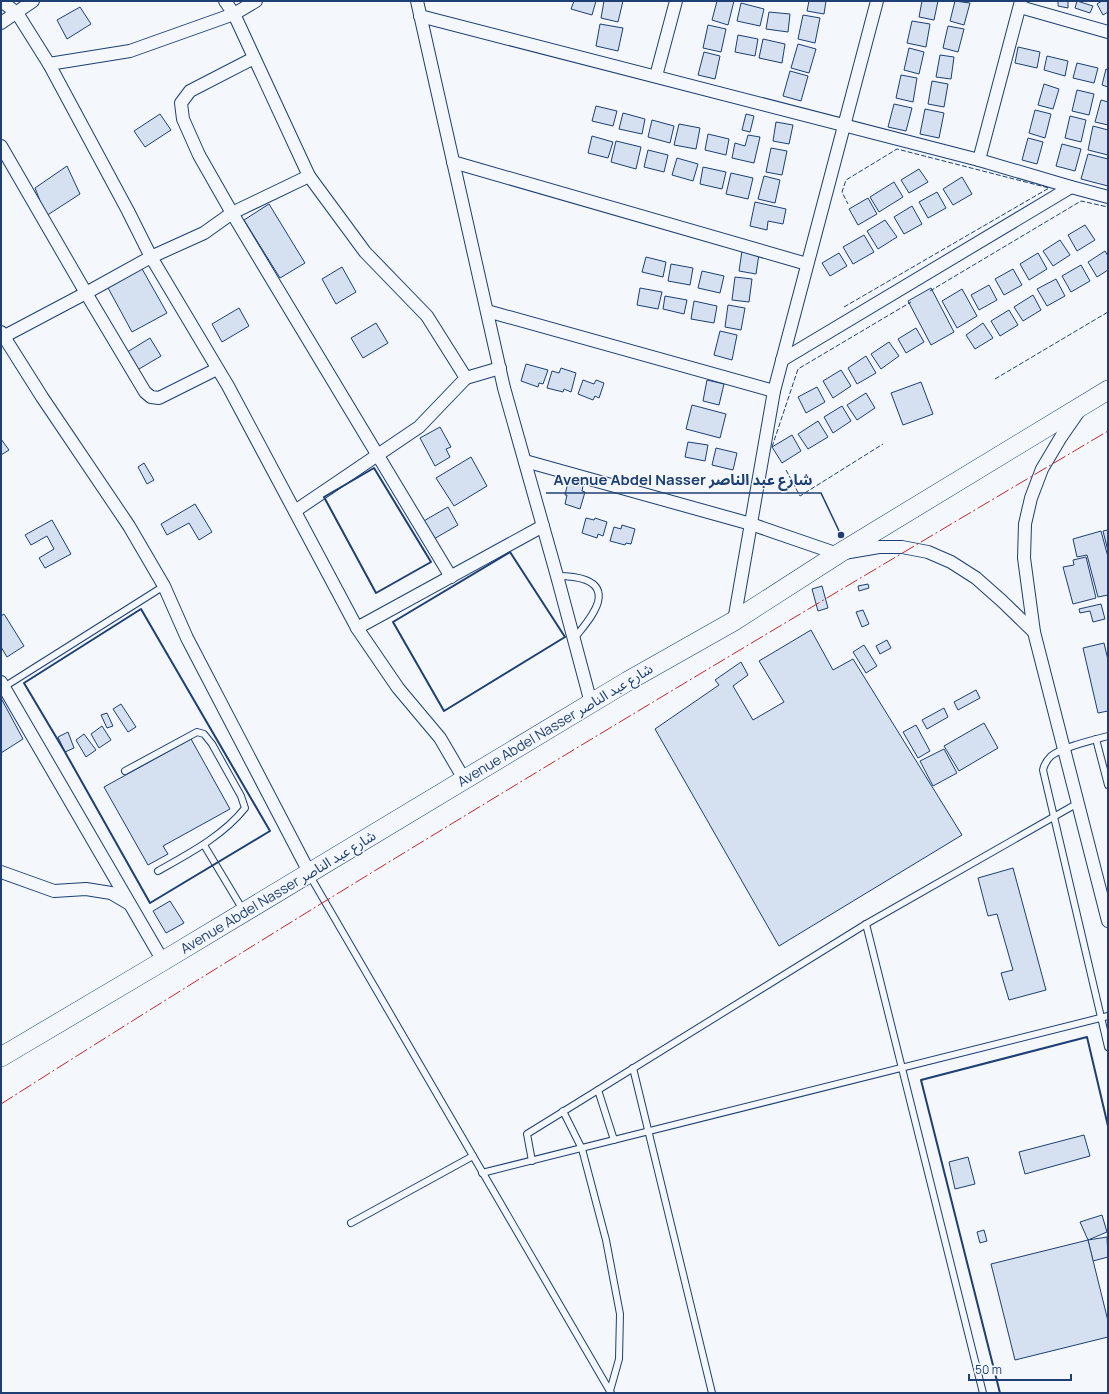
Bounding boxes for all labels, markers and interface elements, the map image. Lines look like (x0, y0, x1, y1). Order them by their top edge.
callout: Avenue Abdel Nasser شارع عبد الناصر (546, 466, 821, 493)
text: Avenue Abdel Nasser شارع عبد الناصر (553, 469, 813, 491)
street label: Avenue Abdel Nasser شارع عبد الناصر (454, 659, 657, 792)
street label: Avenue Abdel Nasser شارع عبد الناصر (177, 826, 380, 959)
scale bar (969, 1356, 1071, 1382)
text: 50 m (975, 1361, 1002, 1378)

